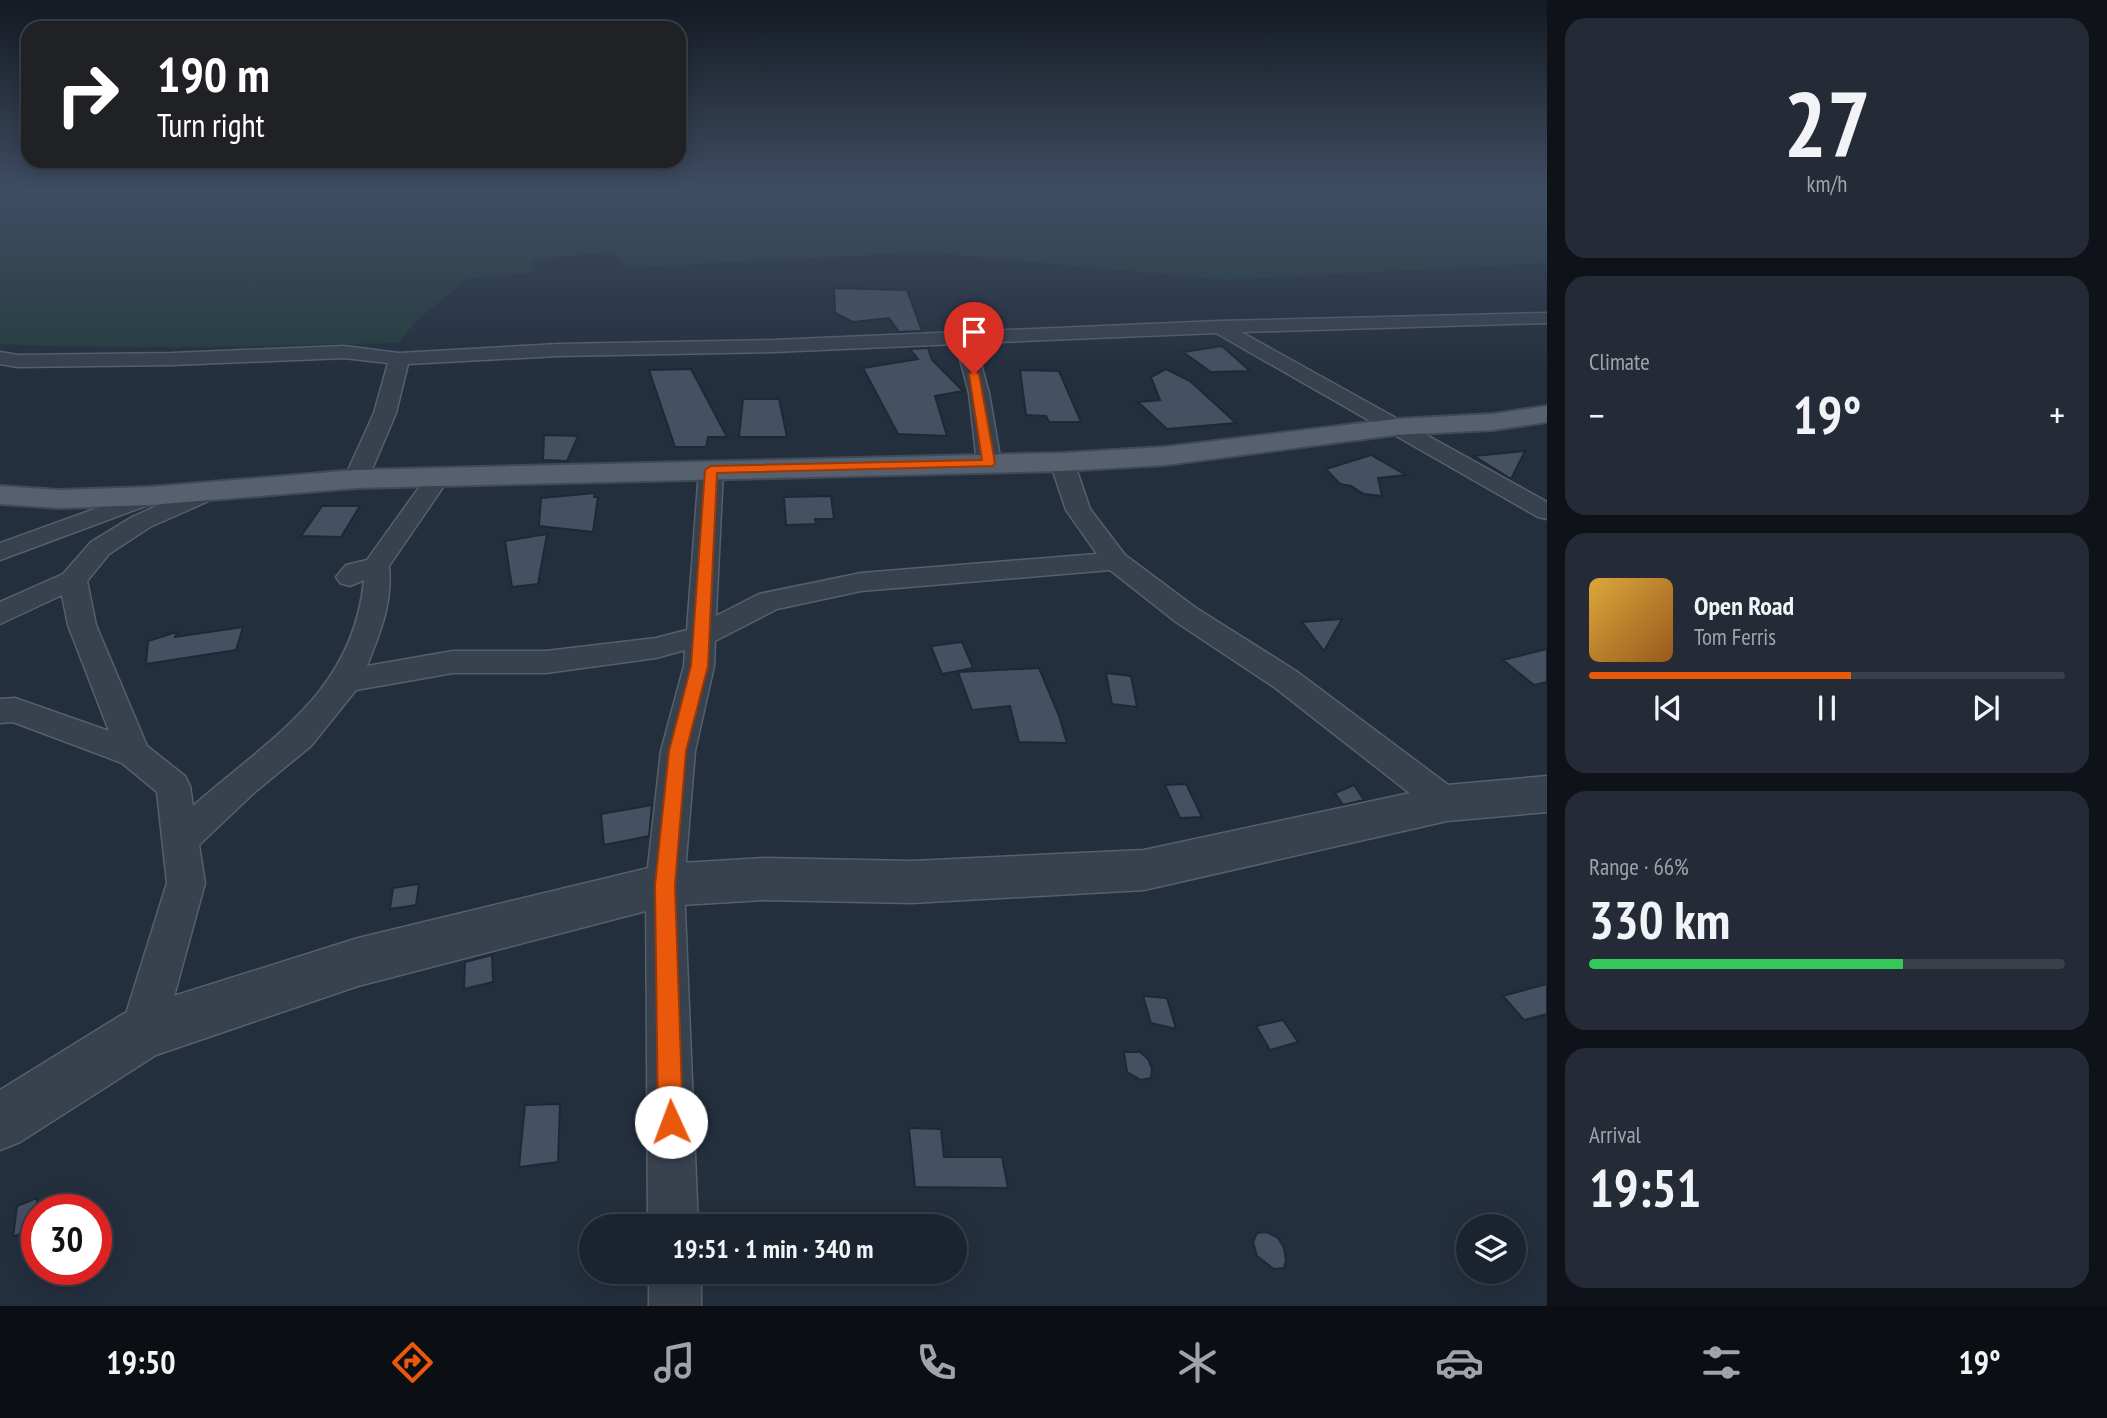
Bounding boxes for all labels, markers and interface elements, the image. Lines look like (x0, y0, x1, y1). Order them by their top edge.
text: 190 m (157, 42, 270, 106)
icon: right (42, 49, 133, 140)
text: 27 (1784, 64, 1871, 182)
text: Turn right (157, 104, 265, 146)
text: km/h (1807, 169, 1847, 198)
pin (944, 302, 1004, 374)
icon: arrive (955, 313, 993, 351)
text: Climate (1589, 347, 1650, 376)
text: 19° (1793, 381, 1861, 448)
text: − (1589, 390, 1605, 439)
text: + (2049, 390, 2065, 439)
text: Open Road (1694, 589, 1794, 622)
text: Tom Ferris (1694, 622, 1776, 651)
icon: previous (1649, 689, 1687, 727)
icon: pause (1808, 689, 1846, 727)
icon: next (1967, 689, 2005, 727)
text: Range · 66% (1589, 852, 1689, 881)
text: 330 km (1589, 886, 1730, 953)
position arrow (634, 1085, 708, 1159)
text: Arrival (1589, 1120, 1641, 1149)
text: 19:51 (1589, 1154, 1701, 1221)
speed limit sign: 30 (21, 1194, 112, 1285)
map controls (1456, 1214, 1526, 1284)
button: layers (1456, 1214, 1526, 1284)
text: 19:51 · 1 min · 340 m (673, 1232, 873, 1265)
icon: directions (388, 1338, 437, 1387)
icon: music (650, 1338, 699, 1387)
icon: phone (912, 1338, 961, 1387)
icon: climate (1173, 1338, 1222, 1387)
icon: car (1435, 1338, 1484, 1387)
icon: filters (1697, 1338, 1746, 1387)
text: 19:50 (106, 1341, 176, 1383)
text: 19° (1958, 1341, 2001, 1383)

